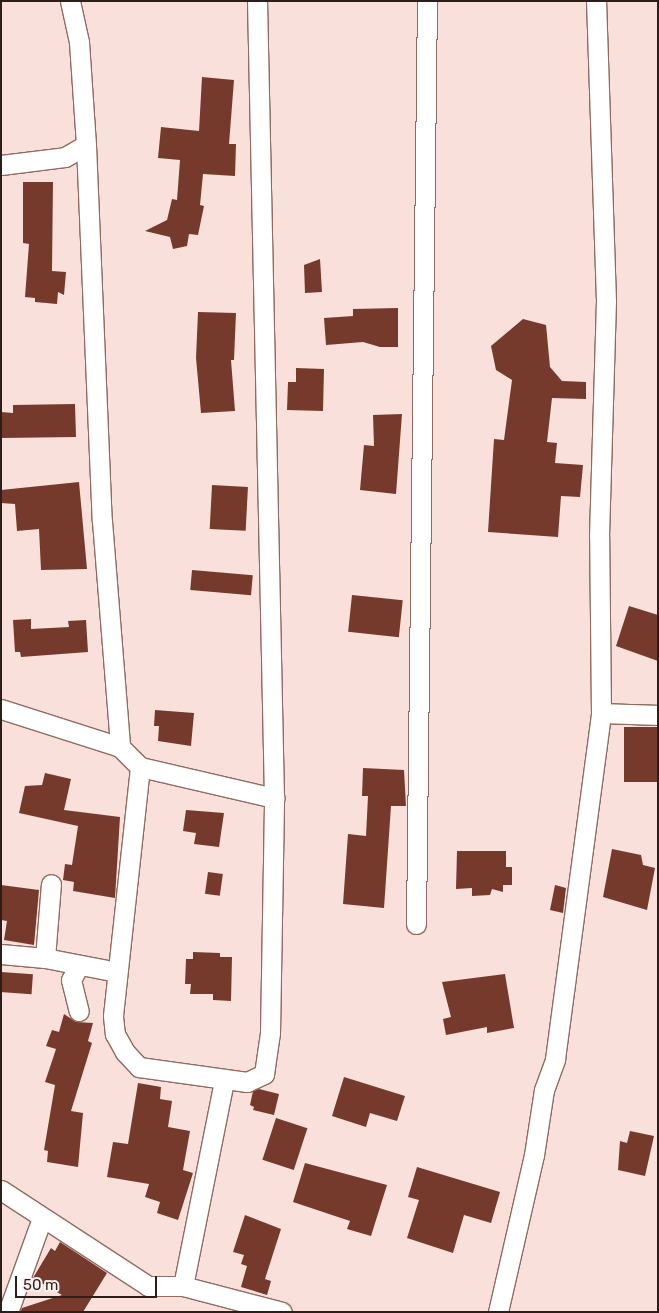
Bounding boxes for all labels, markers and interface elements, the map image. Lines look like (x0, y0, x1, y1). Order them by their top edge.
scale bar (18, 1266, 160, 1298)
text: 50 m (23, 1276, 58, 1294)

